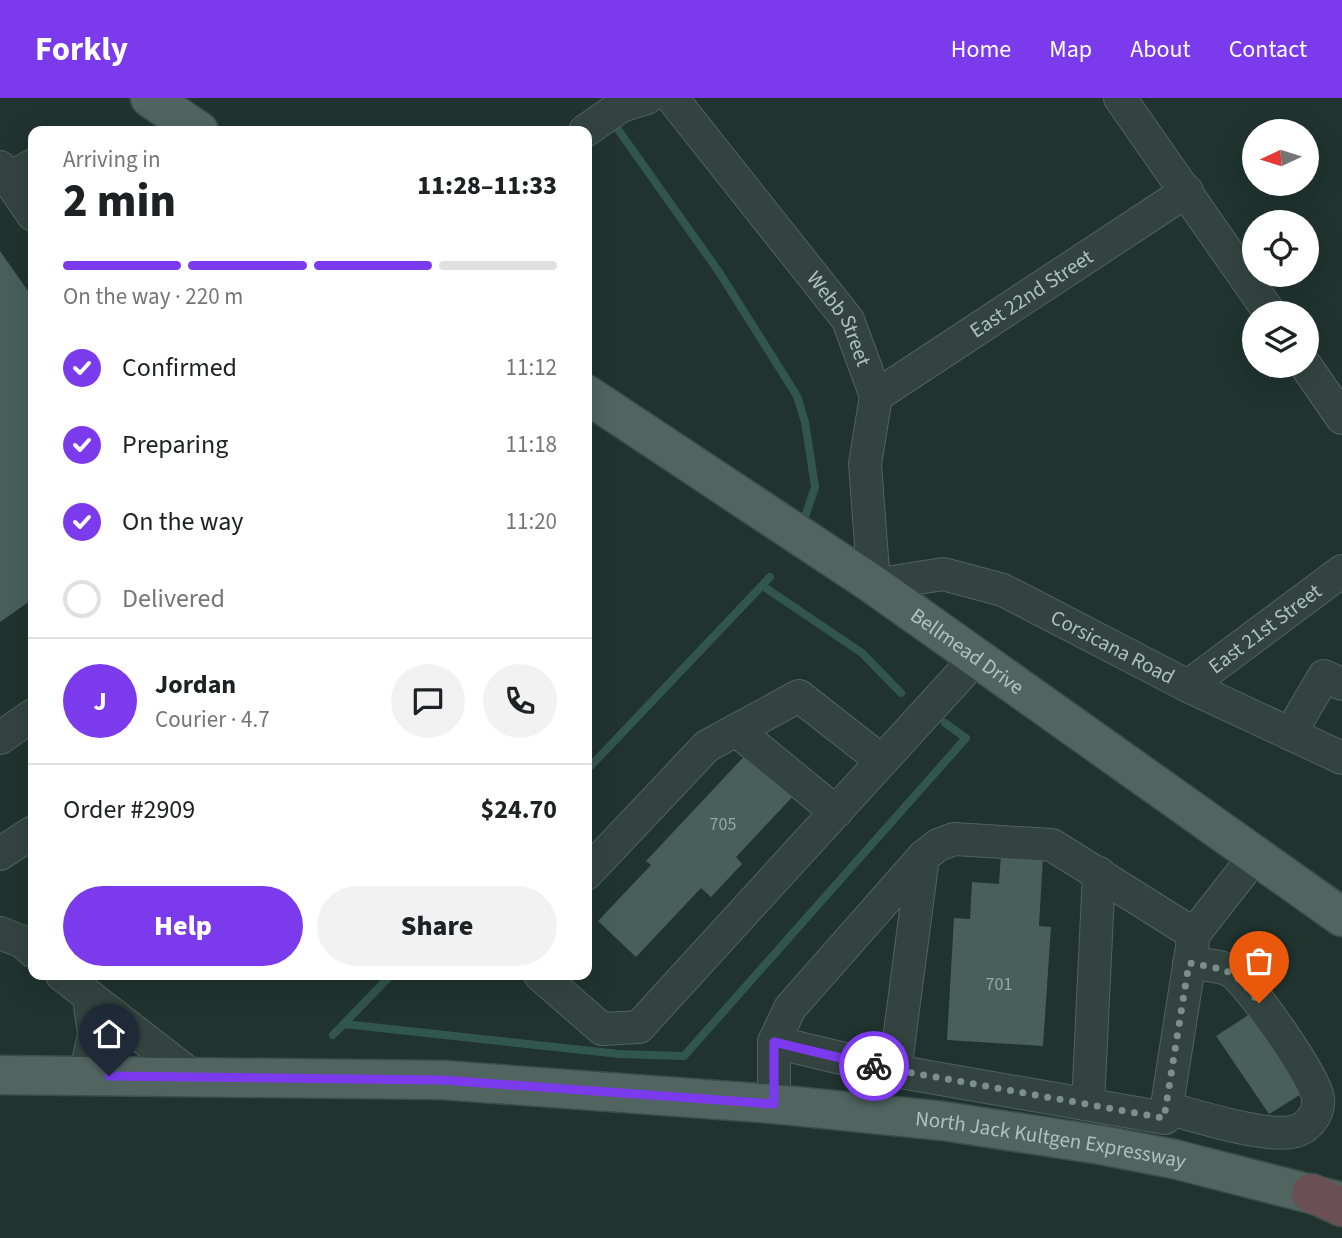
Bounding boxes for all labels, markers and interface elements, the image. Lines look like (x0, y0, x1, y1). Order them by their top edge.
text: Forkly (35, 26, 128, 73)
text: Home (951, 32, 1011, 67)
text: Map (1049, 32, 1092, 67)
text: About (1130, 32, 1191, 67)
text: Contact (1229, 32, 1307, 67)
north arrow (1242, 119, 1320, 196)
map controls (1242, 119, 1319, 378)
text: Arriving in (63, 143, 161, 176)
text: 11:28–11:33 (417, 167, 557, 204)
text: 2 min (63, 169, 176, 234)
button: locate (1242, 210, 1319, 287)
street label: East 22nd Street (964, 242, 1099, 345)
street label: Webb Street (800, 265, 879, 370)
text: On the way · 220 m (63, 280, 243, 313)
button: layers (1242, 301, 1319, 378)
icon: check (63, 349, 101, 387)
text: Confirmed (122, 349, 237, 386)
text: 11:12 (506, 351, 557, 384)
icon: check (63, 426, 101, 464)
text: Preparing (122, 426, 228, 463)
text: 11:18 (506, 428, 557, 461)
icon: check (63, 503, 101, 541)
text: On the way (122, 503, 243, 540)
text: 11:20 (506, 505, 557, 538)
street label: East 21st Street (1202, 576, 1328, 681)
text: Delivered (122, 580, 225, 617)
street label: Bellmead Drive (904, 600, 1030, 702)
street label: Corsicana Road (1045, 602, 1180, 692)
button: chat (391, 664, 465, 738)
button: phone (483, 664, 557, 738)
text: Jordan (155, 666, 236, 703)
text: J (93, 683, 107, 720)
text: Courier · 4.7 (155, 703, 270, 736)
text: Order #2909 (63, 791, 195, 828)
text: $24.70 (481, 791, 557, 828)
house number: 705 (710, 812, 736, 837)
button: Help (63, 886, 303, 966)
button: Share (317, 886, 557, 966)
pin (1229, 931, 1289, 1003)
icon: bag (1240, 942, 1278, 980)
house number: 701 (986, 972, 1012, 997)
pin (79, 1004, 139, 1076)
icon: home (90, 1015, 128, 1053)
courier (839, 1031, 909, 1101)
icon: bike (855, 1047, 893, 1085)
street label: North Jack Kultgen Expressway (914, 1103, 1190, 1177)

